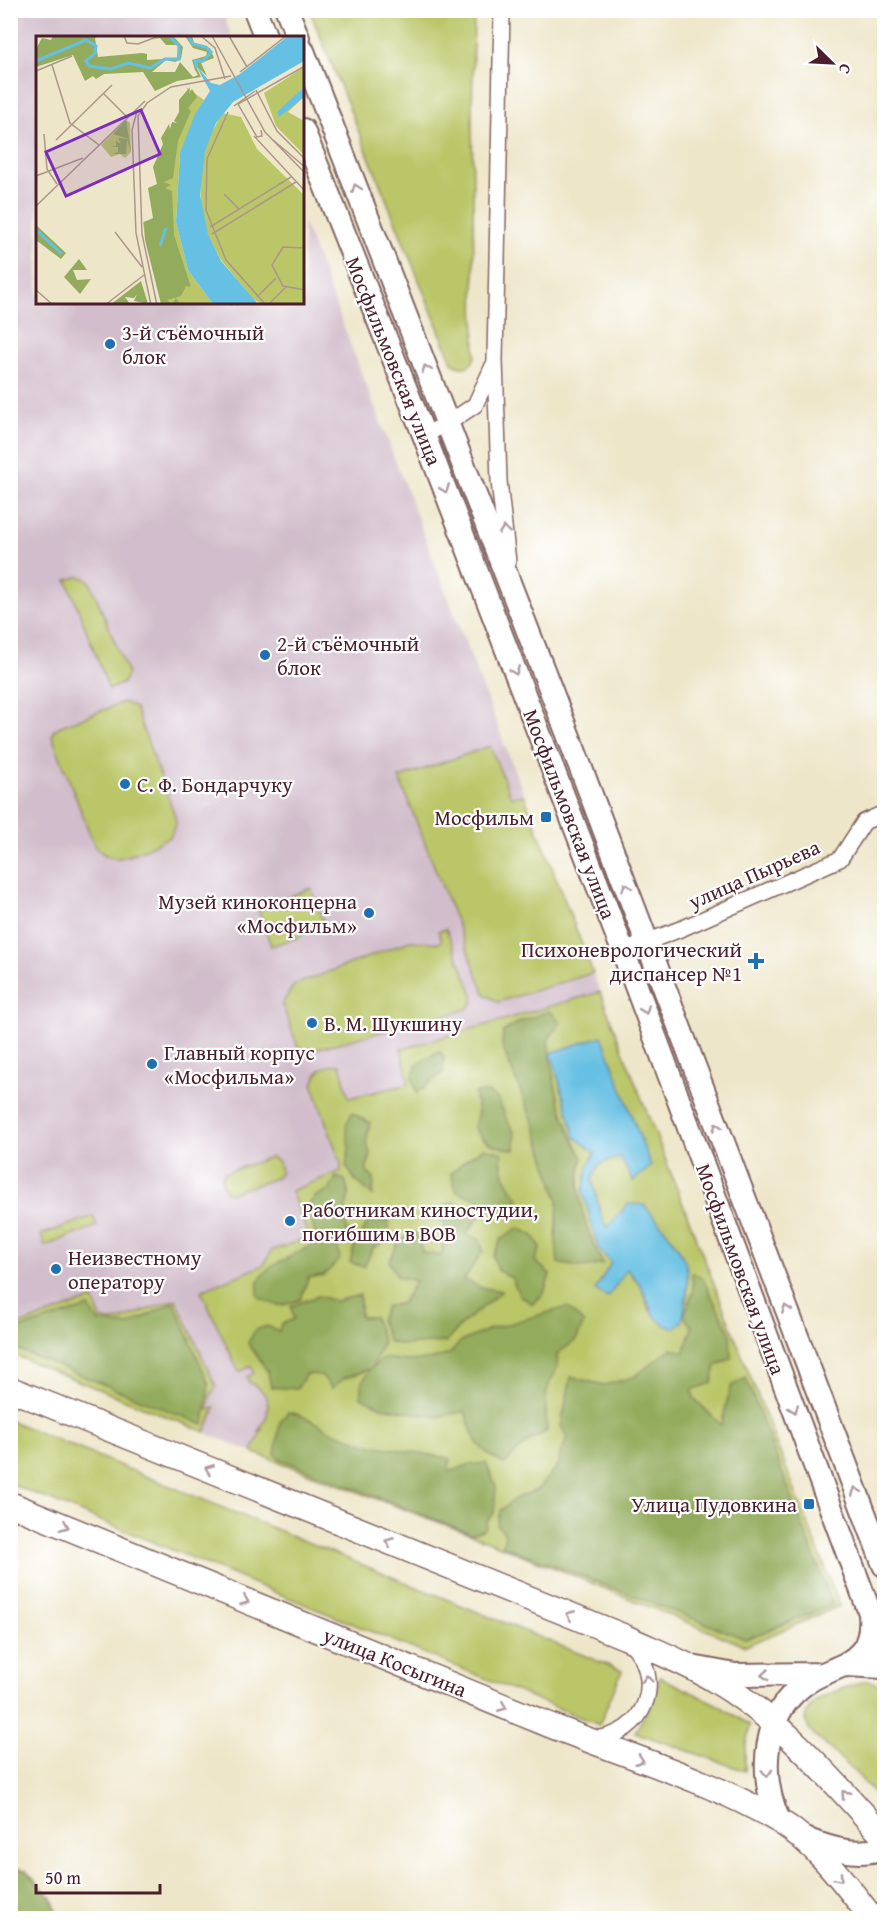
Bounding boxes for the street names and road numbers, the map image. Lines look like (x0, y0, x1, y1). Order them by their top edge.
street label: Мосфильмовская улица (338, 252, 450, 470)
street label: Мосфильмовская улица (516, 704, 624, 924)
street label: улица Пырьева (682, 831, 825, 917)
street label: Мосфильмовская улица (688, 1159, 794, 1379)
street label: улица Косыгина (318, 1619, 472, 1705)

